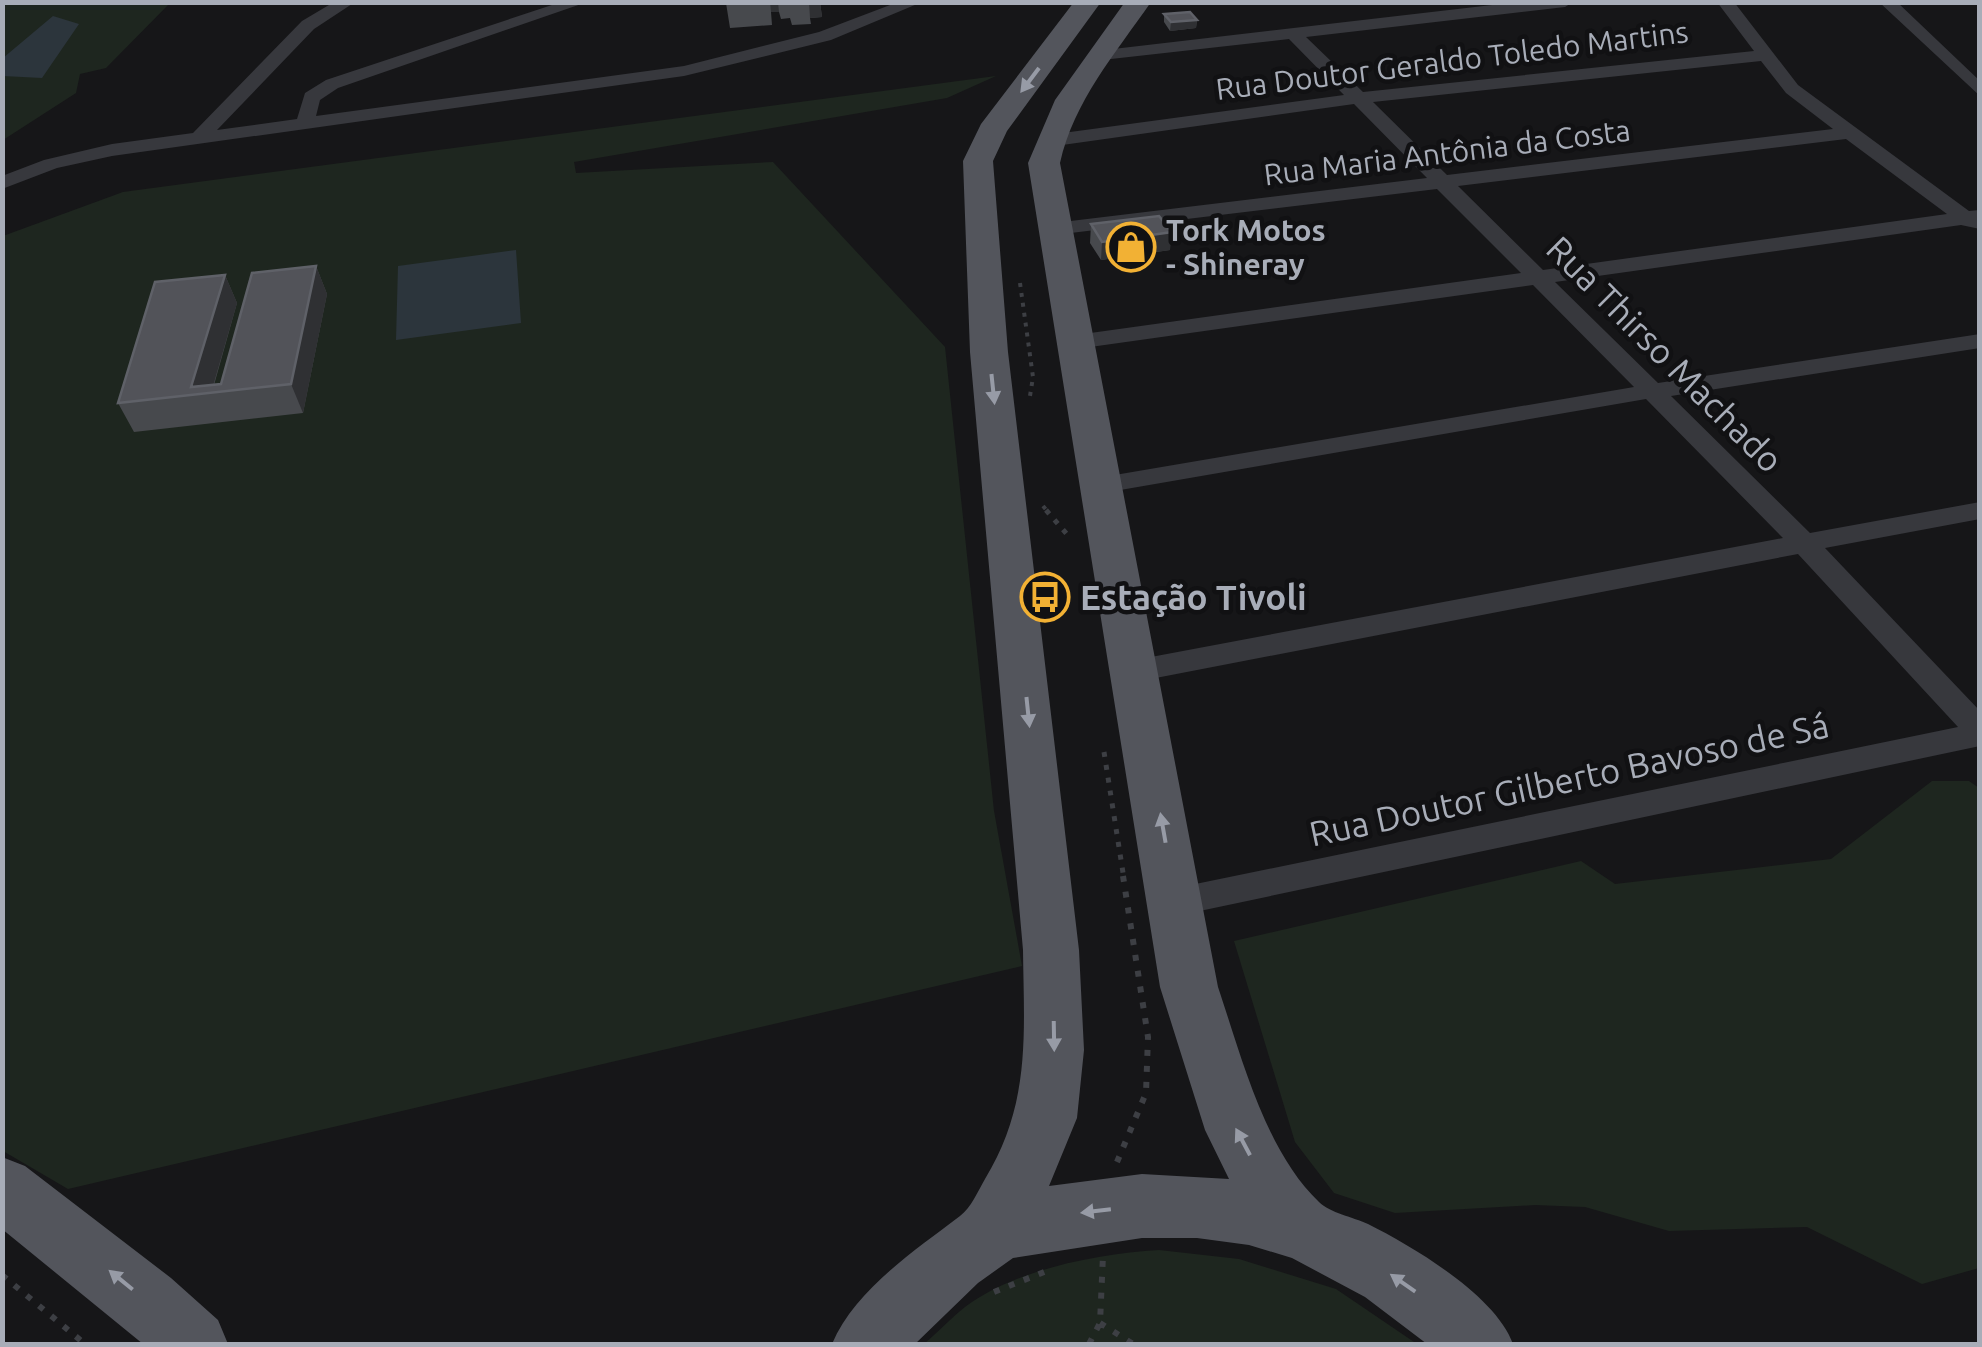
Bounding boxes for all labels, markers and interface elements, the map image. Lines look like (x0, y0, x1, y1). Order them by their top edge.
street label: Rua Doutor Geraldo Toledo Martins (1214, 14, 1690, 106)
one-way arrow (1020, 67, 1040, 93)
street label: Rua Maria Antônia da Costa (1262, 113, 1632, 191)
place label: Tork Motos - Shineray (1166, 213, 1326, 281)
shop icon: Tork Motos - Shineray (1105, 221, 1157, 273)
street label: Rua Thirso Machado (1539, 228, 1791, 480)
one-way arrow (985, 374, 1001, 406)
bus stop icon: Estação Tivoli (1019, 571, 1071, 623)
place label: Estação Tivoli (1080, 577, 1307, 617)
one-way arrow (1020, 697, 1036, 729)
street label: Rua Doutor Gilberto Bavoso de Sá (1306, 704, 1832, 854)
one-way arrow (1155, 812, 1170, 843)
one-way arrow (1046, 1021, 1062, 1052)
one-way arrow (1235, 1127, 1252, 1156)
one-way arrow (1080, 1203, 1111, 1219)
one-way arrow (108, 1270, 133, 1291)
one-way arrow (1389, 1274, 1416, 1293)

